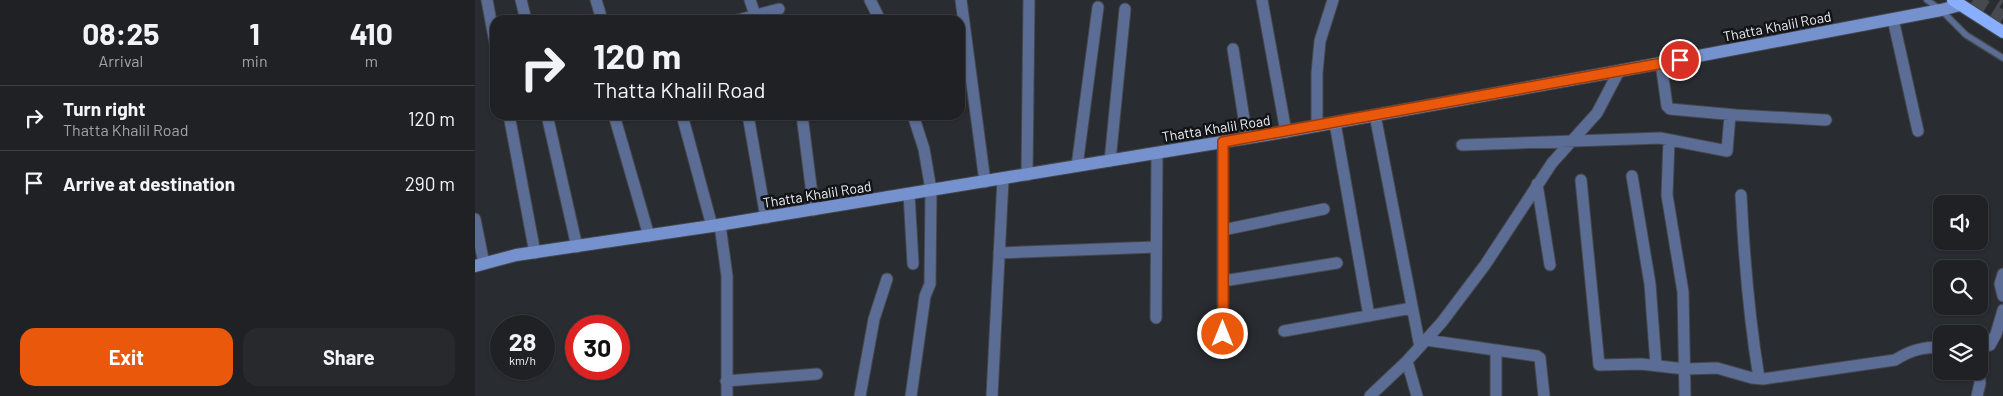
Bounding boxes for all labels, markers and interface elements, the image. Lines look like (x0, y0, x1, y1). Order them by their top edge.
street label: Thatta Khalil Road (1721, 7, 1833, 45)
text: 08:25 (82, 15, 159, 51)
text: 1 (249, 15, 260, 51)
text: 410 (350, 15, 393, 51)
text: 120 m (593, 34, 681, 76)
icon: right (510, 35, 575, 100)
pin (1659, 39, 1701, 81)
icon: arrive (1666, 46, 1694, 74)
text: Arrival (98, 51, 143, 70)
text: min (242, 51, 268, 70)
text: m (365, 51, 378, 70)
text: Thatta Khalil Road (593, 76, 766, 102)
text: Turn right (63, 97, 145, 120)
icon: right (20, 104, 48, 132)
text: 120 m (408, 107, 455, 130)
street label: Thatta Khalil Road (1160, 111, 1272, 145)
text: Thatta Khalil Road (63, 120, 188, 139)
icon: arrive (20, 169, 48, 197)
text: Arrive at destination (63, 172, 235, 195)
text: 290 m (405, 172, 455, 195)
street label: Thatta Khalil Road (761, 177, 873, 211)
map controls (1933, 195, 1988, 380)
button: sound (1933, 195, 1988, 250)
button: search (1933, 260, 1988, 315)
position arrow (1196, 307, 1248, 359)
speed limit sign: 30 (565, 315, 630, 380)
button: layers (1933, 325, 1988, 380)
text: 28 (509, 326, 536, 356)
button: Exit (20, 328, 233, 386)
button: Share (243, 328, 455, 386)
text: km/h (509, 353, 536, 367)

